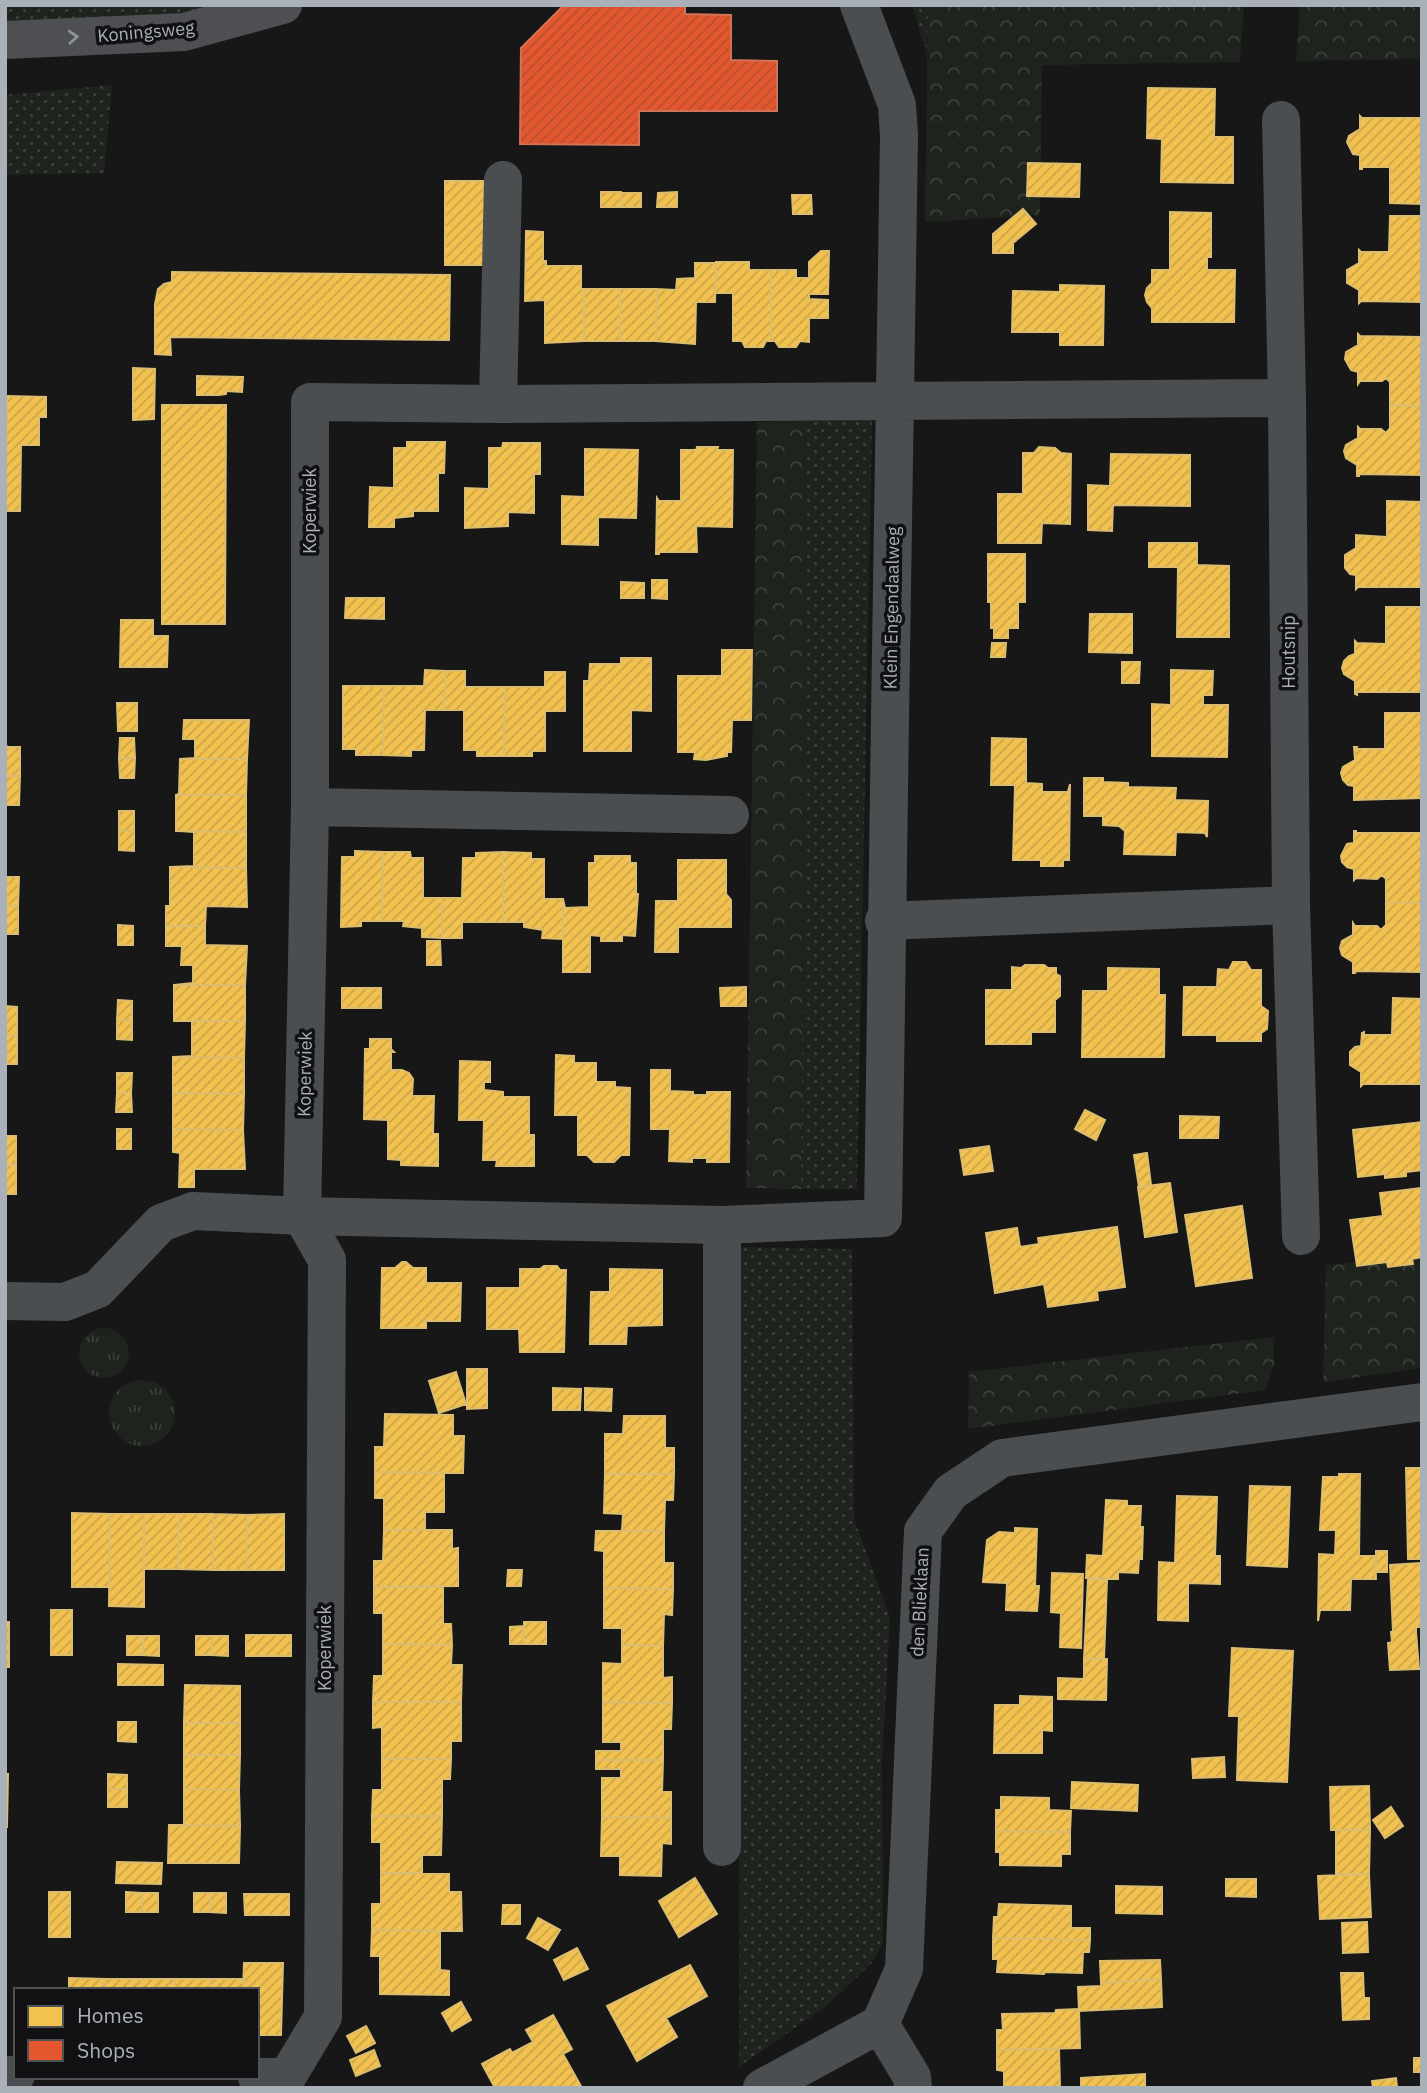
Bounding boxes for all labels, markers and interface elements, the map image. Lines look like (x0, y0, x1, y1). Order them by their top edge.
street label: Koningsweg (97, 16, 196, 47)
one-way arrow (68, 30, 79, 45)
street label: Koperwiek (298, 468, 321, 554)
street label: Klein Engendaalweg (879, 526, 904, 690)
street label: Houtsnip (1277, 615, 1300, 689)
street label: Koperwiek (292, 1030, 317, 1117)
street label: den Blieklaan (905, 1547, 934, 1657)
street label: Koperwiek (313, 1605, 336, 1691)
legend (14, 1988, 259, 2079)
text: Homes (77, 2001, 144, 2029)
text: Shops (77, 2036, 135, 2064)

